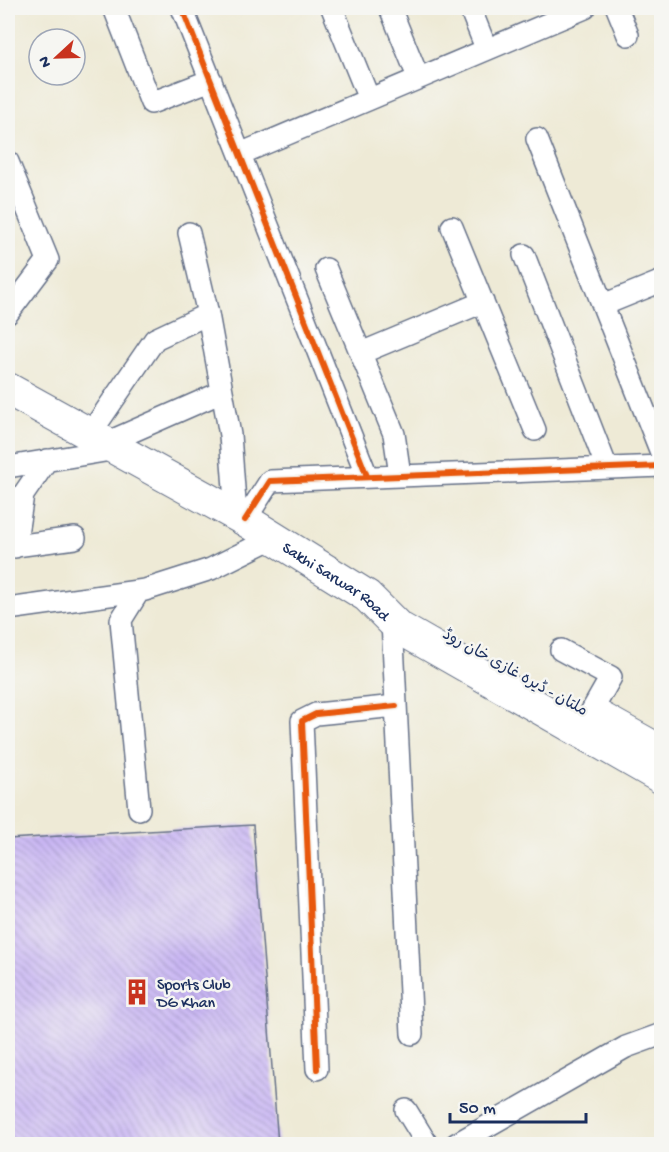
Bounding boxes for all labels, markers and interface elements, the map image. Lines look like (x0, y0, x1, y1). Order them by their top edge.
north arrow (27, 27, 87, 87)
text: N (35, 52, 57, 70)
street label: Sakhi Sarwar Road (278, 540, 394, 628)
street label: ملتان - ڈیرہ غازی خان روڈ (438, 625, 591, 722)
building icon: Sports Club DG Khan (122, 977, 152, 1007)
place label: Sports Club DG Khan (156, 977, 231, 1014)
scale bar (450, 1086, 586, 1124)
text: 50 m (459, 1099, 496, 1120)

